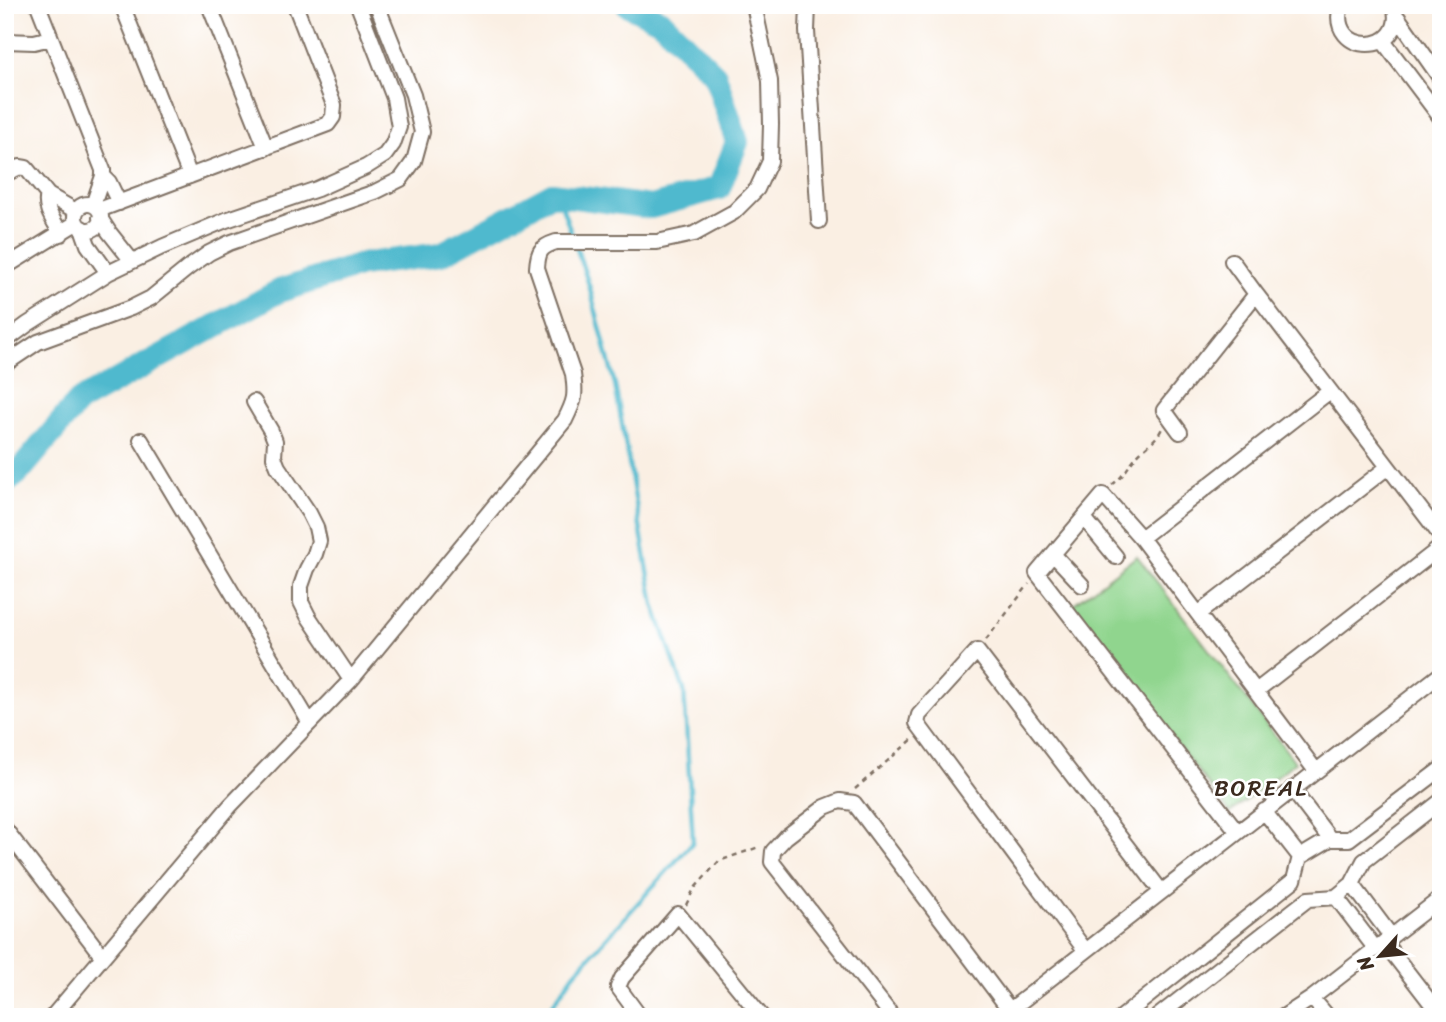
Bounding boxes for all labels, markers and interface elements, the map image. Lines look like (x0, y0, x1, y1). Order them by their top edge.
district label: BOREAL (1214, 768, 1308, 809)
north arrow (1344, 920, 1414, 990)
text: N (1347, 949, 1383, 978)

